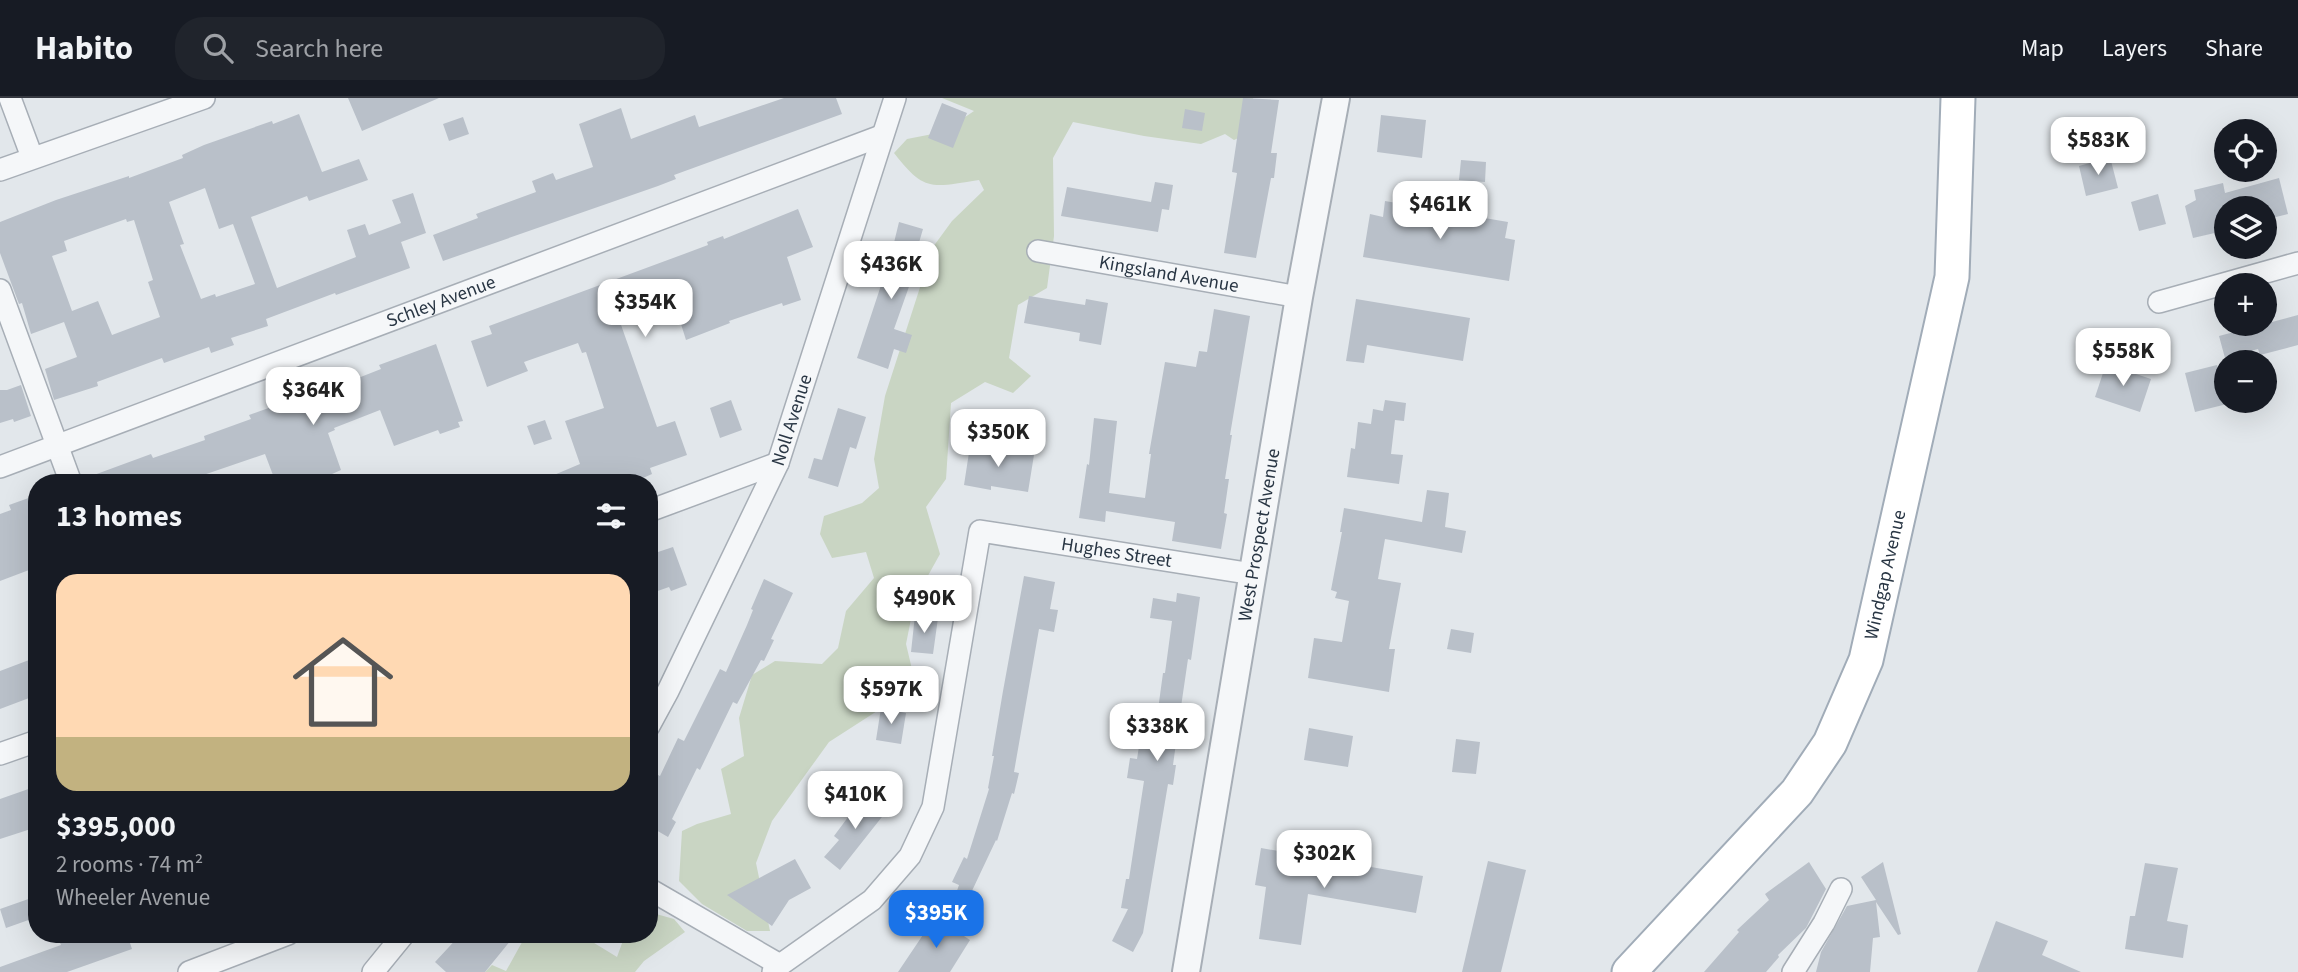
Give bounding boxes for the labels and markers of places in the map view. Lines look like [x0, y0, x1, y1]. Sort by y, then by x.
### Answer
pin: $583K [2049, 118, 2147, 177]
pin: $461K [1391, 181, 1489, 241]
pin: $436K [842, 242, 940, 301]
pin: $354K [596, 280, 694, 339]
pin: $558K [2074, 328, 2172, 388]
pin: $364K [264, 368, 362, 427]
pin: $350K [949, 410, 1047, 469]
pin: $490K [875, 575, 973, 635]
pin: $597K [842, 666, 940, 726]
pin: $338K [1108, 704, 1206, 763]
pin: $410K [806, 772, 904, 831]
pin: $302K [1275, 830, 1373, 890]
pin: $395K [887, 890, 985, 950]

